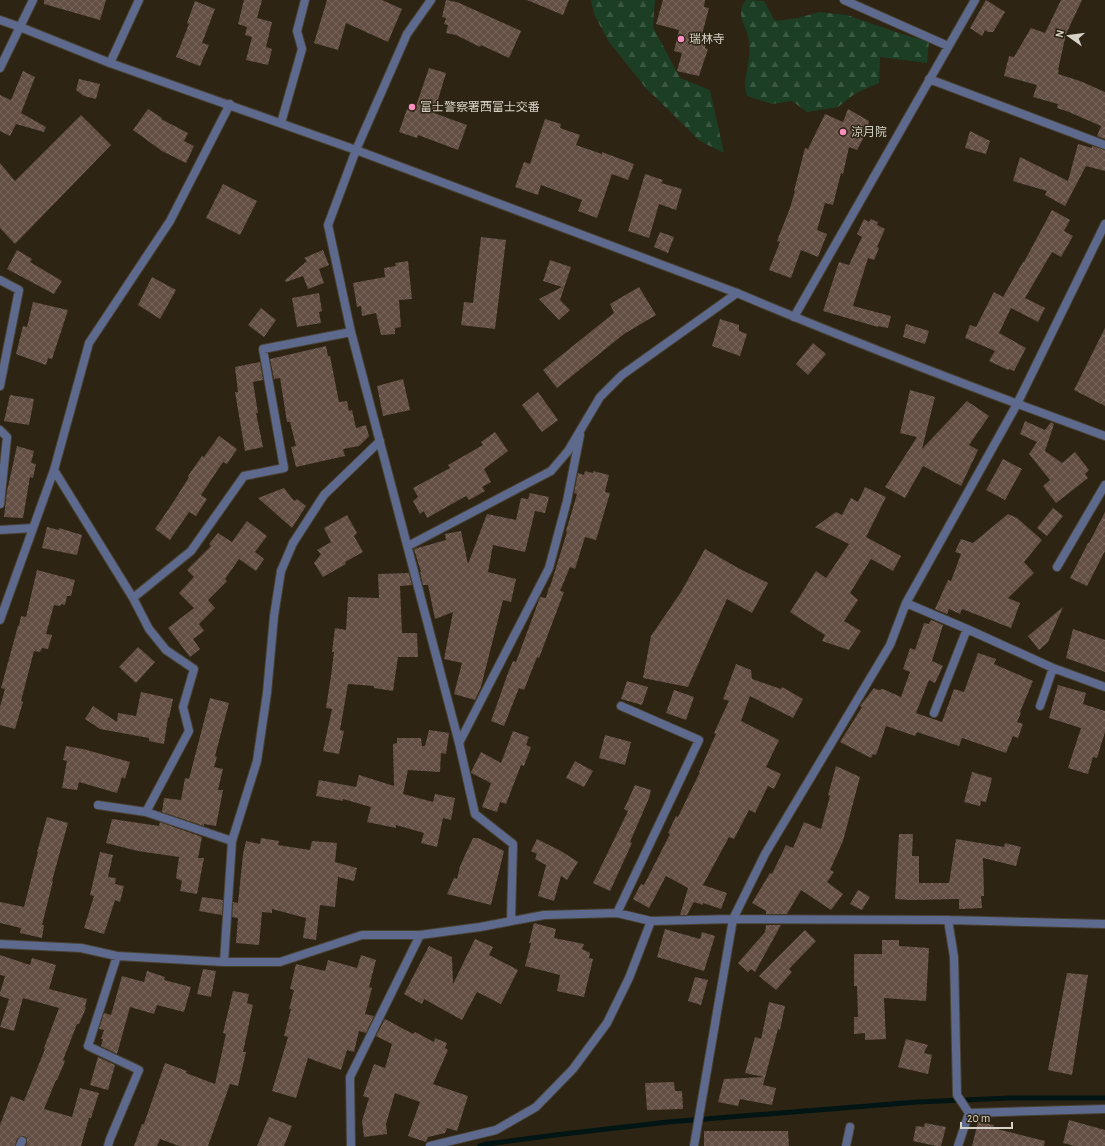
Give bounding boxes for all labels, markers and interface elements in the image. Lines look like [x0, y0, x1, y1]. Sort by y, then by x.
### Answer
north arrow [1049, 16, 1089, 56]
text: N [1054, 29, 1066, 39]
place label: 瑞林寺 [689, 33, 725, 45]
marker: 瑞林寺 [676, 34, 686, 44]
place label: 富士警察署西富士交番 [420, 100, 540, 113]
marker: 富士警察署西富士交番 [407, 102, 417, 112]
place label: 涼月院 [851, 125, 887, 138]
marker: 涼月院 [838, 127, 848, 137]
scale bar [961, 1104, 1012, 1130]
text: 20 m [967, 1112, 990, 1124]

